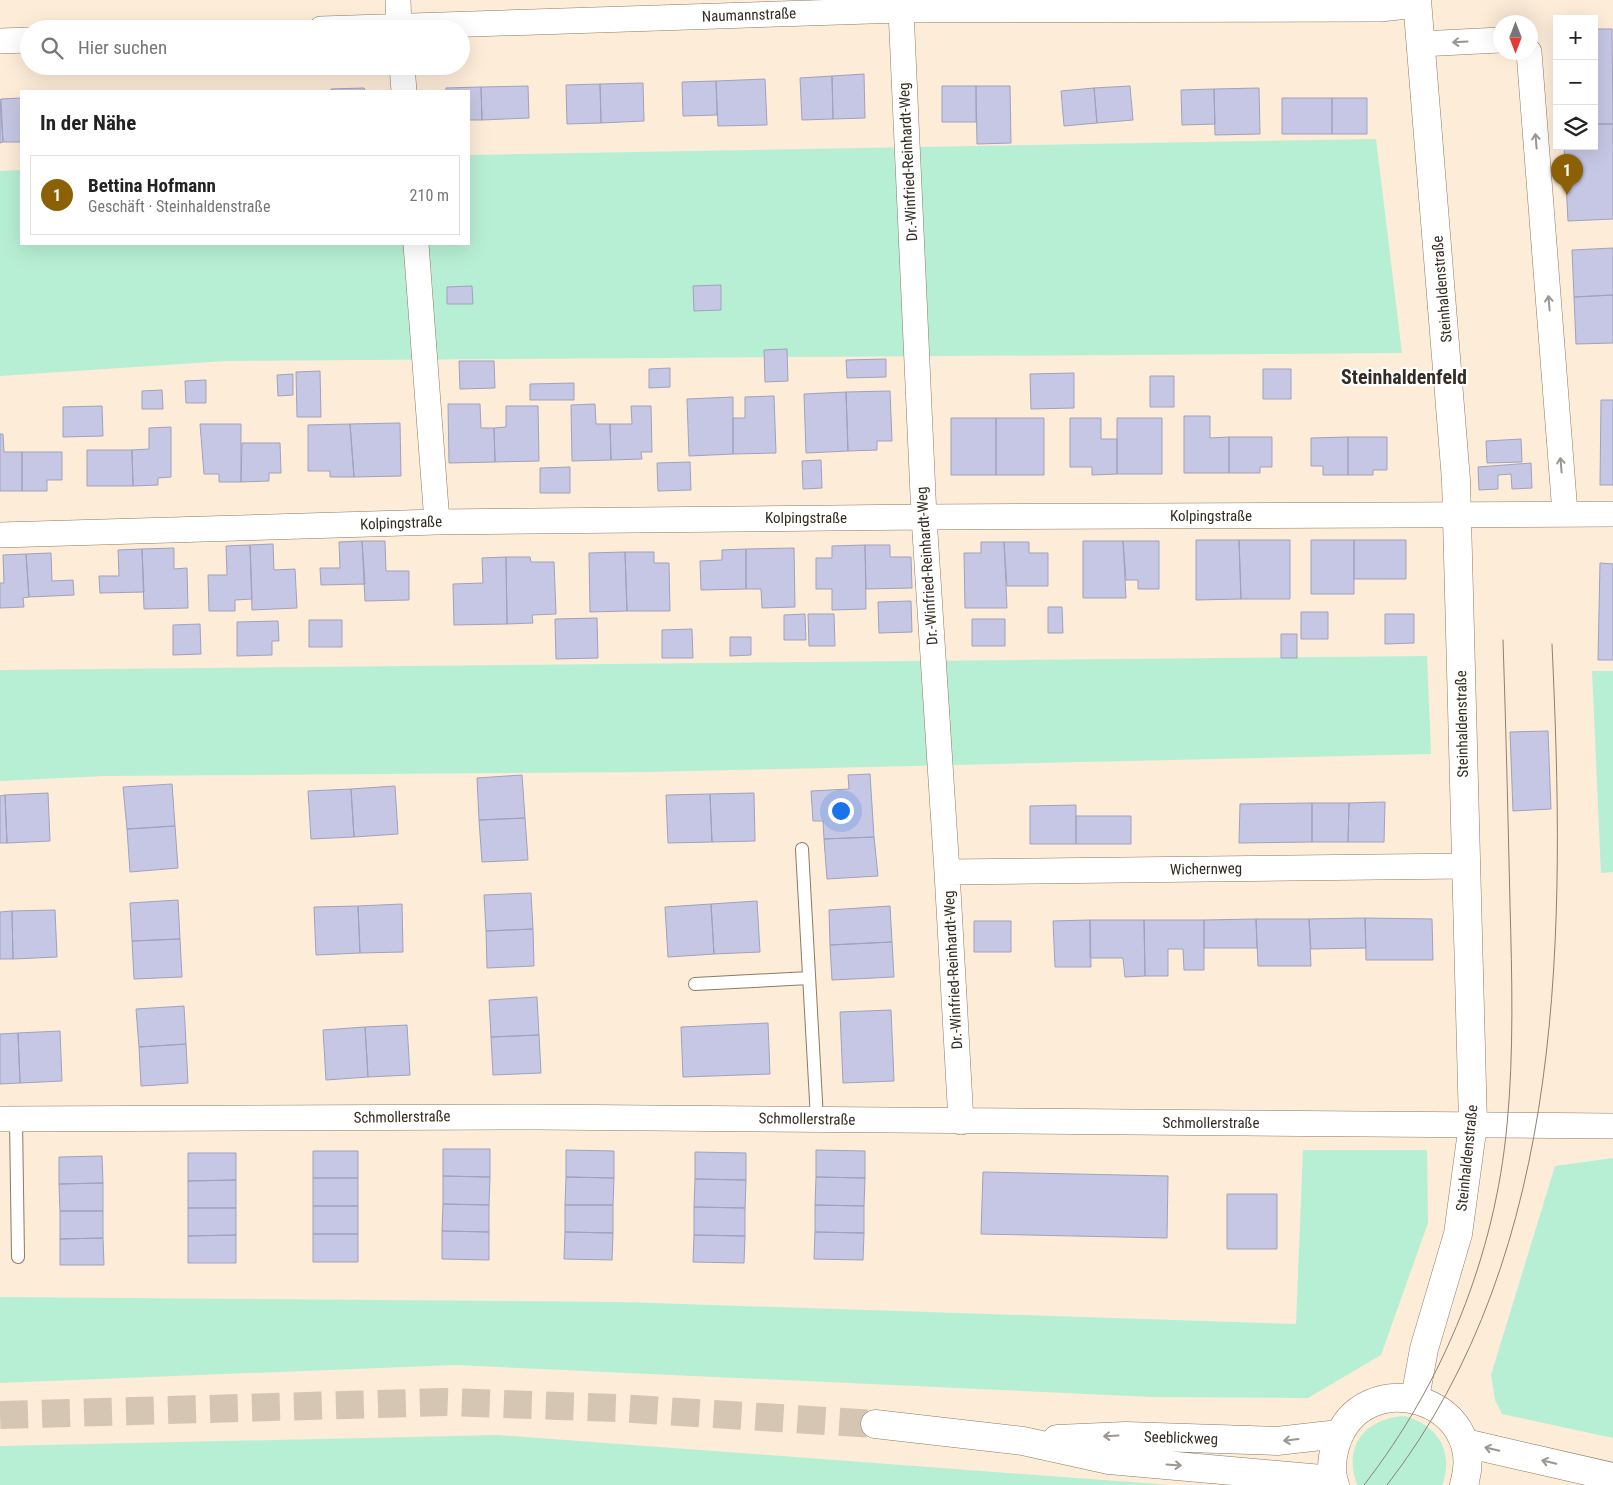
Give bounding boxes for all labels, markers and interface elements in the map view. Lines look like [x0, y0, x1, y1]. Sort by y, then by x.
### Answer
street label: Naumannstraße [702, 4, 796, 26]
north arrow [1493, 15, 1538, 60]
map controls [1553, 15, 1598, 150]
button: + [1553, 15, 1598, 60]
search box [20, 20, 470, 75]
icon: search [38, 34, 66, 62]
text: Hier suchen [78, 36, 167, 59]
one-way arrow [1453, 38, 1469, 47]
button: − [1553, 60, 1598, 105]
street label: Dr.-Winfried-Reinhardt-Weg [895, 82, 921, 242]
button: layers [1553, 105, 1598, 150]
text: In der Nähe [40, 111, 136, 135]
one-way arrow [1531, 133, 1541, 149]
pin: 1 [1551, 154, 1583, 195]
text: Bettina Hofmann [88, 174, 216, 197]
text: 1 [53, 186, 61, 205]
text: 210 m [410, 186, 449, 205]
text: Geschäft · Steinhaldenstraße [88, 197, 270, 216]
street label: Steinhaldenstraße [1428, 235, 1456, 343]
one-way arrow [1544, 295, 1553, 311]
district label: Steinhaldenfeld [1341, 365, 1467, 389]
one-way arrow [1557, 457, 1566, 473]
street label: Dr.-Winfried-Reinhardt-Weg [912, 486, 942, 646]
street label: Kolpingstraße [1170, 507, 1252, 525]
street label: Kolpingstraße [765, 509, 847, 527]
street label: Kolpingstraße [360, 513, 442, 533]
street label: Steinhaldenstraße [1452, 670, 1472, 778]
your location [828, 798, 854, 824]
street label: Wichernweg [1170, 859, 1242, 879]
street label: Dr.-Winfried-Reinhardt-Weg [940, 890, 966, 1050]
street label: Steinhaldenstraße [1452, 1104, 1482, 1212]
street label: Schmollerstraße [353, 1107, 451, 1127]
street label: Schmollerstraße [758, 1109, 856, 1129]
street label: Schmollerstraße [1163, 1114, 1259, 1132]
street label: Seeblickweg [1144, 1428, 1218, 1448]
one-way arrow [1103, 1432, 1119, 1441]
one-way arrow [1283, 1435, 1299, 1445]
one-way arrow [1484, 1444, 1500, 1453]
one-way arrow [1541, 1457, 1557, 1467]
one-way arrow [1166, 1461, 1182, 1470]

